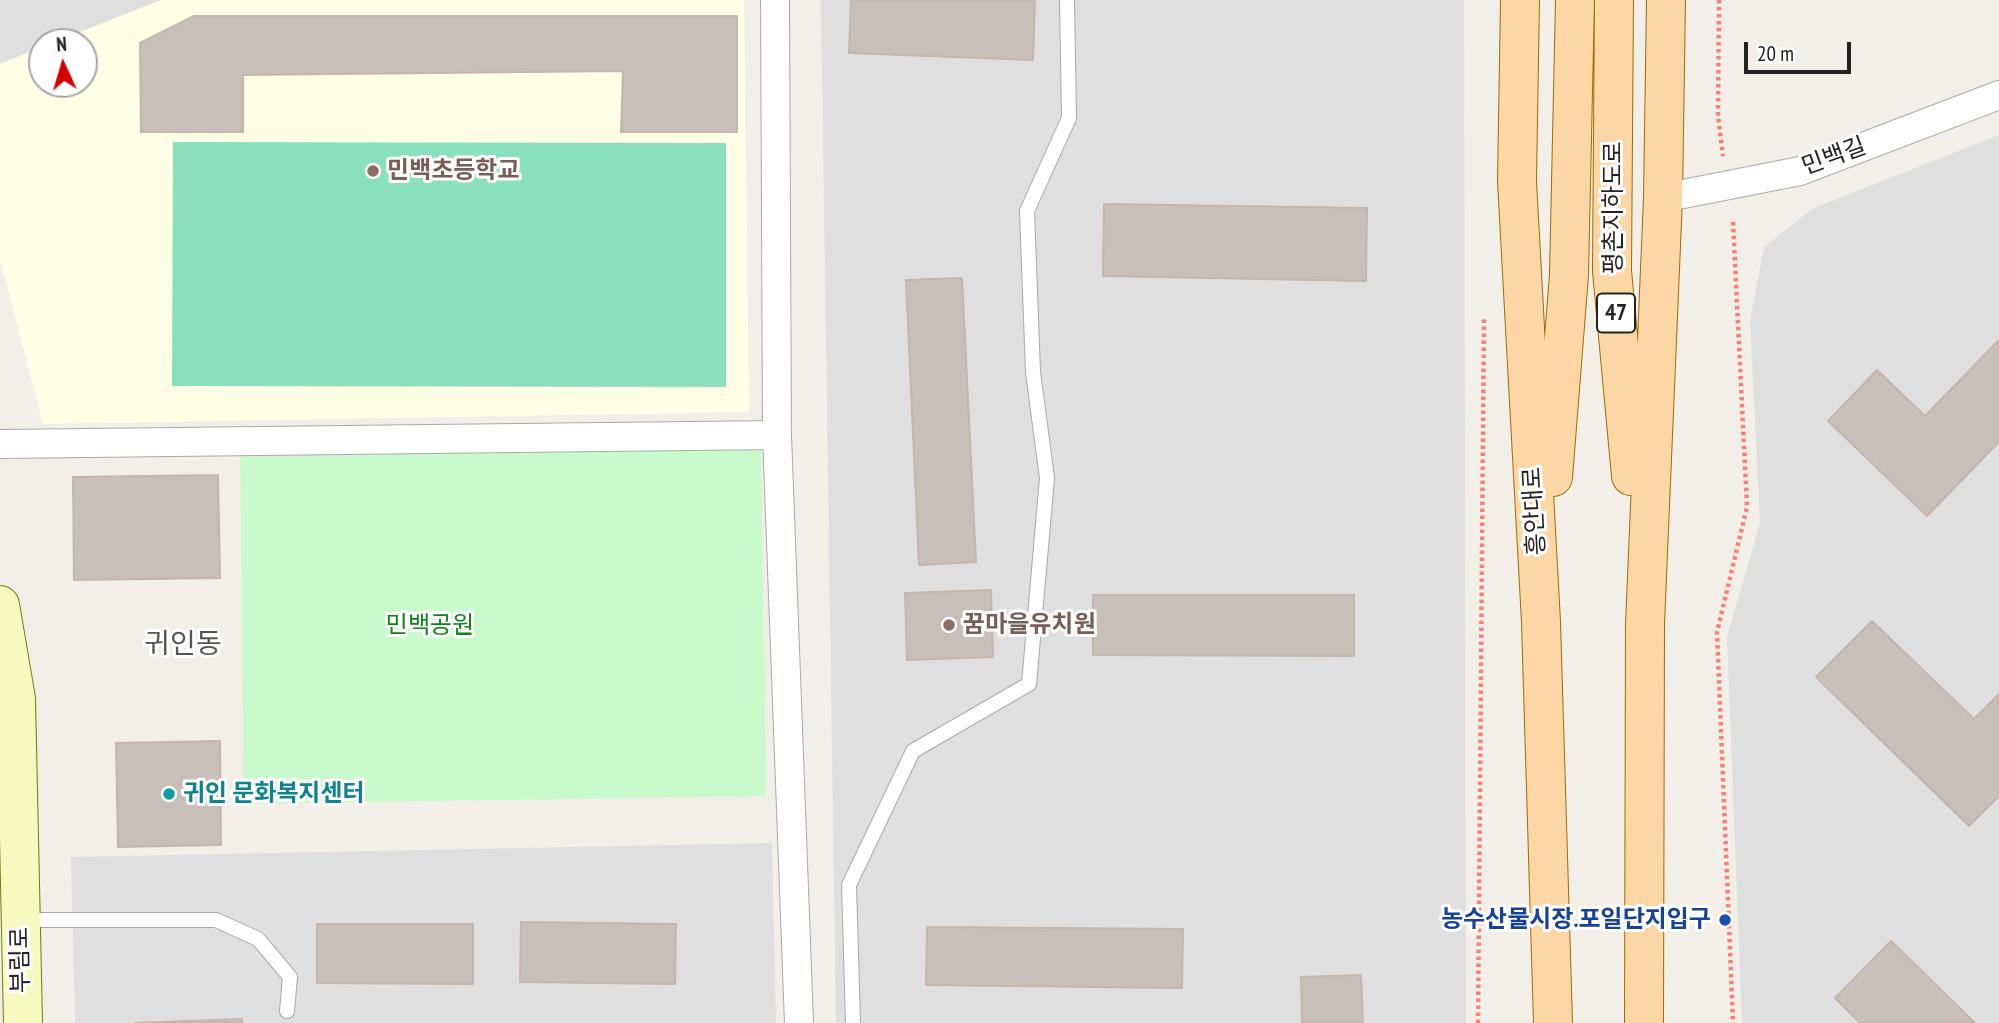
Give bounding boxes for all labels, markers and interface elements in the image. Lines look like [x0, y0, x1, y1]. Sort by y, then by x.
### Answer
north arrow [28, 28, 98, 98]
scale bar [1747, 28, 1854, 72]
text: N [56, 32, 68, 56]
text: 20 m [1757, 40, 1794, 67]
street label: 민백길 [1798, 132, 1870, 182]
street label: 평촌지하도로 [1600, 142, 1628, 274]
place label: 민백초등학교 [387, 157, 519, 185]
marker: 민백초등학교 [365, 163, 381, 179]
road number: 47 [1597, 294, 1635, 332]
street label: 흥안대로 [1518, 466, 1552, 556]
place label: 꿈마을유치원 [963, 611, 1095, 639]
park label: 민백공원 [386, 612, 474, 640]
marker: 꿈마을유치원 [941, 617, 957, 633]
district label: 귀인동 [144, 628, 222, 662]
place label: 귀인 문화복지센터 [183, 780, 365, 808]
marker: 귀인 문화복지센터 [161, 786, 177, 802]
place label: 농수산물시장.포일단지입구 [1441, 906, 1711, 934]
marker: 농수산물시장.포일단지입구 [1717, 912, 1733, 928]
street label: 부림로 [6, 927, 36, 993]

